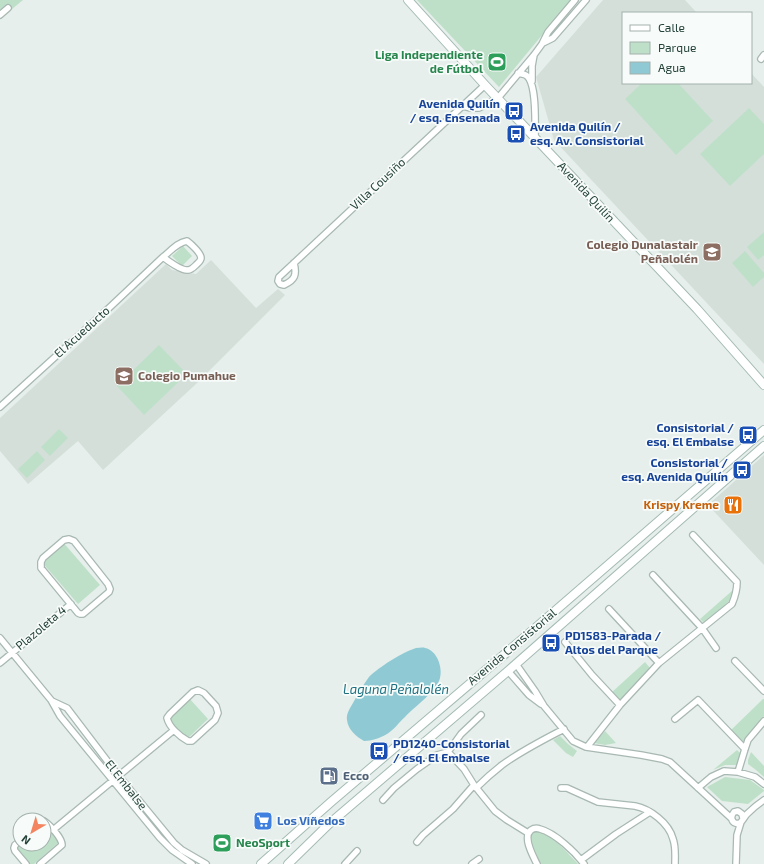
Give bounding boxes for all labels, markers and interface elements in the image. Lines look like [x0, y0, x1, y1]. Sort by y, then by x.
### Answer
legend [622, 12, 752, 84]
text: Calle [658, 20, 685, 34]
text: Parque [658, 40, 696, 54]
place label: Liga Independiente de Fútbol [375, 47, 483, 75]
sports icon: Liga Independiente de Fútbol [486, 51, 508, 73]
text: Agua [658, 60, 686, 74]
place label: Avenida Quilín / esq. Ensenada [410, 96, 500, 124]
bus stop icon: Avenida Quilín / esq. Ensenada [503, 100, 525, 122]
place label: Avenida Quilín / esq. Av. Consistorial [530, 119, 644, 147]
bus stop icon: Avenida Quilín / esq. Av. Consistorial [505, 123, 527, 145]
street label: Villa Cousiño [347, 154, 408, 212]
street label: Avenida Quilín [554, 158, 618, 225]
place label: Colegio Dunalastair Peñalolén [586, 237, 698, 265]
school or university icon: Colegio Dunalastair Peñalolén [701, 241, 723, 263]
street label: El Acueducto [51, 303, 112, 360]
school or university icon: Colegio Pumahue [113, 365, 135, 387]
place label: Colegio Pumahue [138, 368, 236, 382]
place label: Consistorial / esq. El Embalse [646, 420, 734, 448]
bus stop icon: Consistorial / esq. El Embalse [737, 424, 759, 446]
place label: Consistorial / esq. Avenida Quilín [621, 455, 728, 484]
bus stop icon: Consistorial / esq. Avenida Quilín [731, 459, 753, 481]
restaurant icon: Krispy Kreme [722, 494, 744, 516]
place label: Krispy Kreme [644, 497, 719, 512]
street label: Plazoleta 4 [12, 602, 68, 652]
street label: Avenida Consistorial [464, 605, 559, 687]
place label: PD1583-Parada / Altos del Parque [565, 628, 661, 656]
bus stop icon: PD1583-Parada / Altos del Parque [540, 632, 562, 654]
water label: Laguna Peñalolén [343, 681, 449, 697]
place label: PD1240-Consistorial / esq. El Embalse [393, 736, 510, 764]
bus stop icon: PD1240-Consistorial / esq. El Embalse [368, 740, 390, 762]
street label: El Embalse [103, 757, 151, 812]
fuel station icon: Ecco [318, 765, 340, 787]
place label: Ecco [343, 768, 369, 782]
supermarket icon: Los Viñedos [252, 810, 274, 832]
north arrow [12, 812, 52, 852]
place label: Los Viñedos [277, 813, 345, 827]
sports icon: NeoSport [211, 832, 233, 854]
text: N [18, 833, 33, 848]
place label: NeoSport [236, 835, 290, 849]

